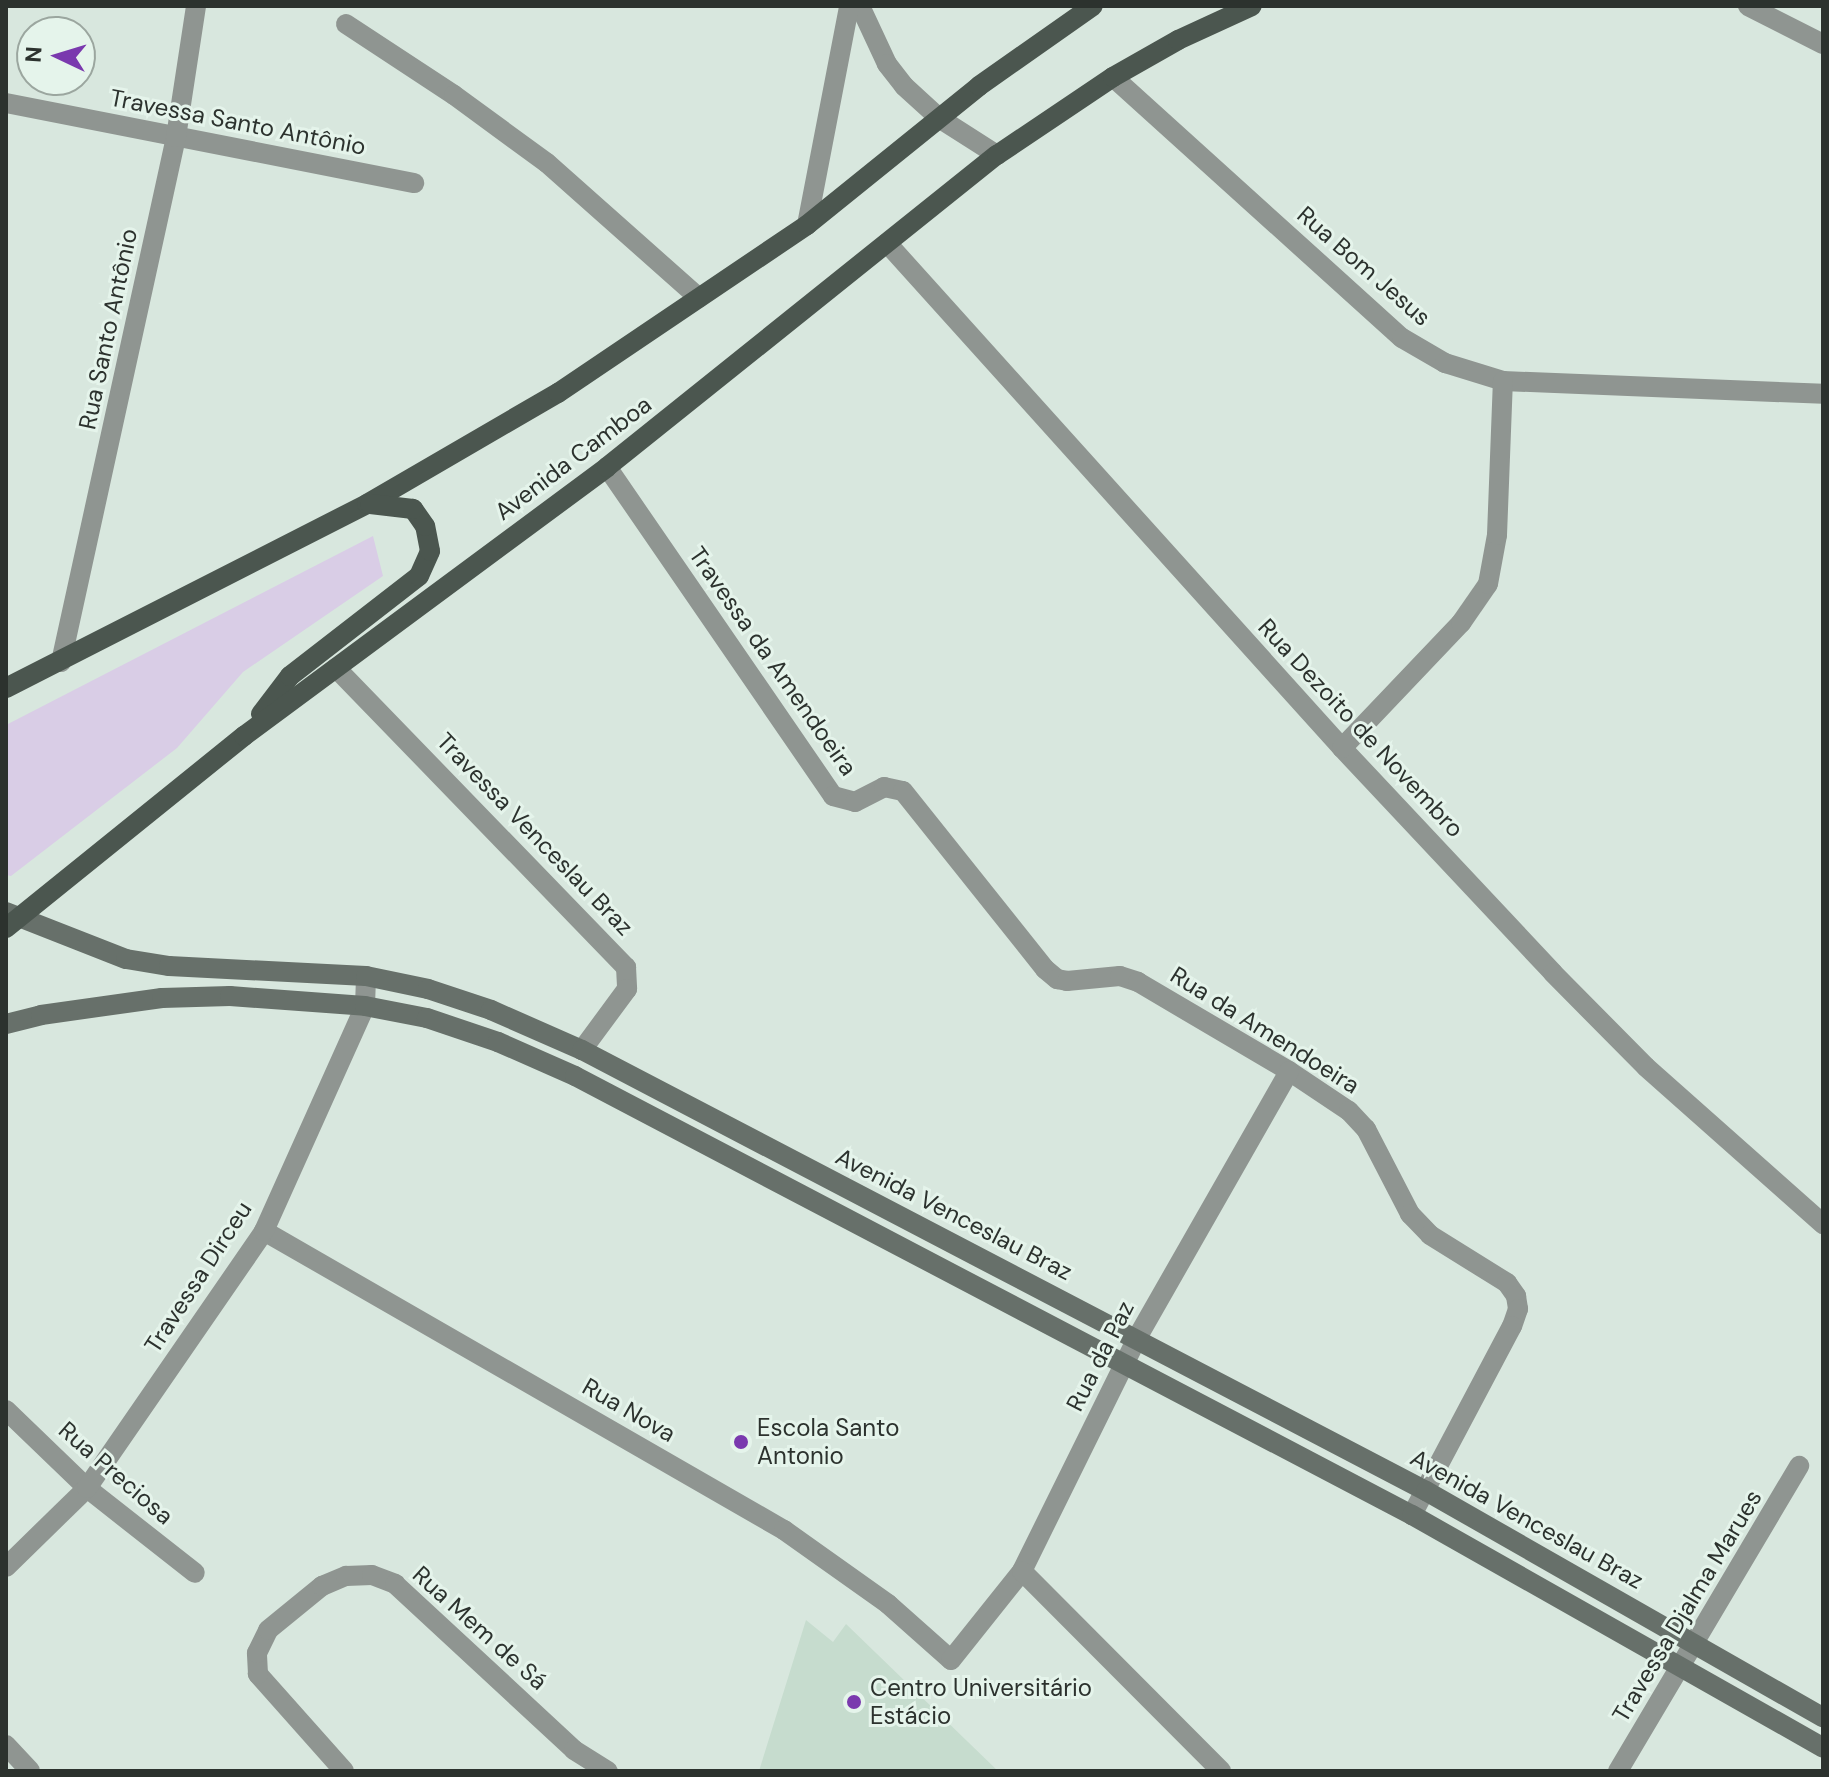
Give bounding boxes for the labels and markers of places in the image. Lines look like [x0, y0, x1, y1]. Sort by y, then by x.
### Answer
place label: Escola Santo Antonio [757, 1414, 899, 1470]
marker: Escola Santo Antonio [732, 1433, 750, 1451]
place label: Centro Universitário Estácio [870, 1674, 1092, 1730]
marker: Centro Universitário Estácio [845, 1693, 863, 1711]

